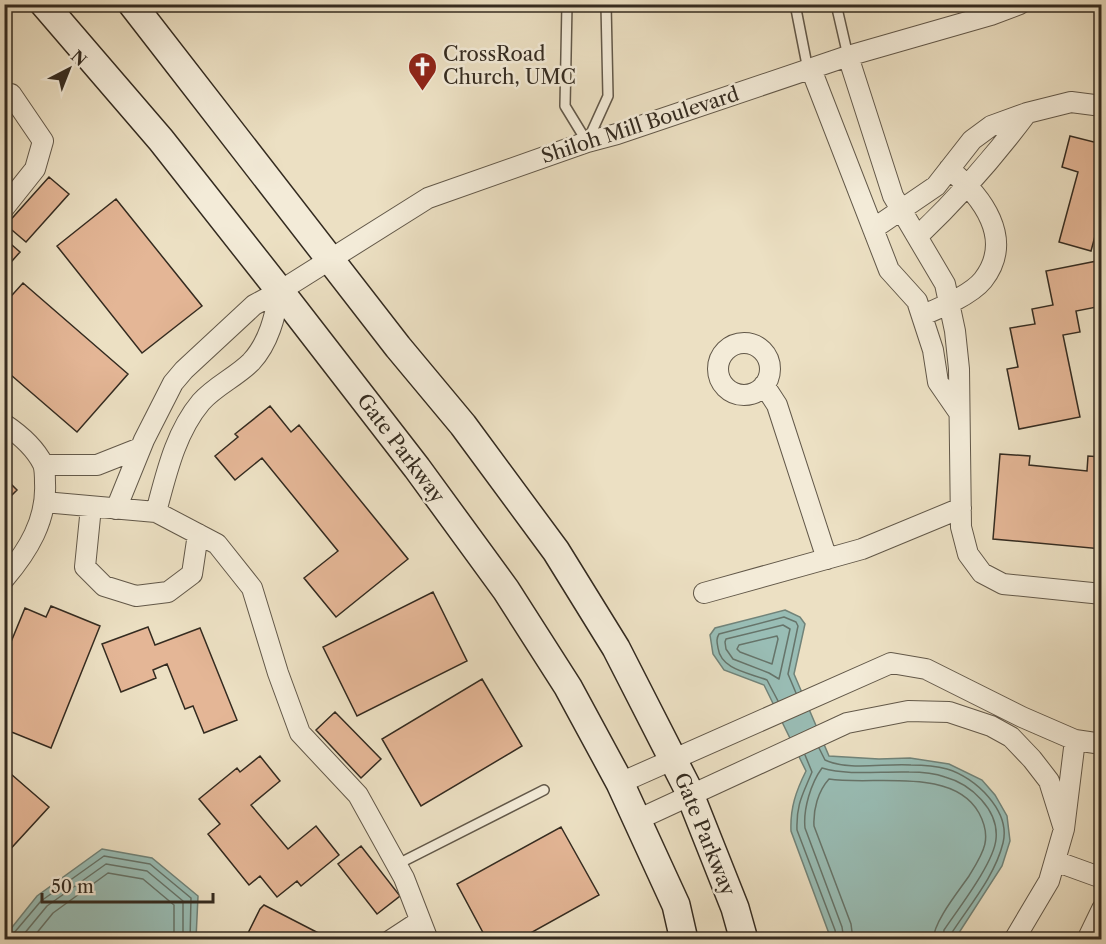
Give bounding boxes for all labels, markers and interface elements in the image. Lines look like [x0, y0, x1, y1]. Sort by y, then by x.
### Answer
north arrow [39, 39, 99, 99]
place label: CrossRoad Church, UMC [443, 42, 576, 89]
text: N [67, 46, 91, 70]
church icon: CrossRoad Church, UMC [406, 50, 438, 92]
street label: Shiloh Mill Boulevard [538, 82, 742, 168]
street label: Gate Parkway [352, 389, 450, 508]
street label: Gate Parkway [669, 769, 741, 900]
scale bar [42, 866, 213, 904]
text: 50 m [51, 876, 94, 898]

